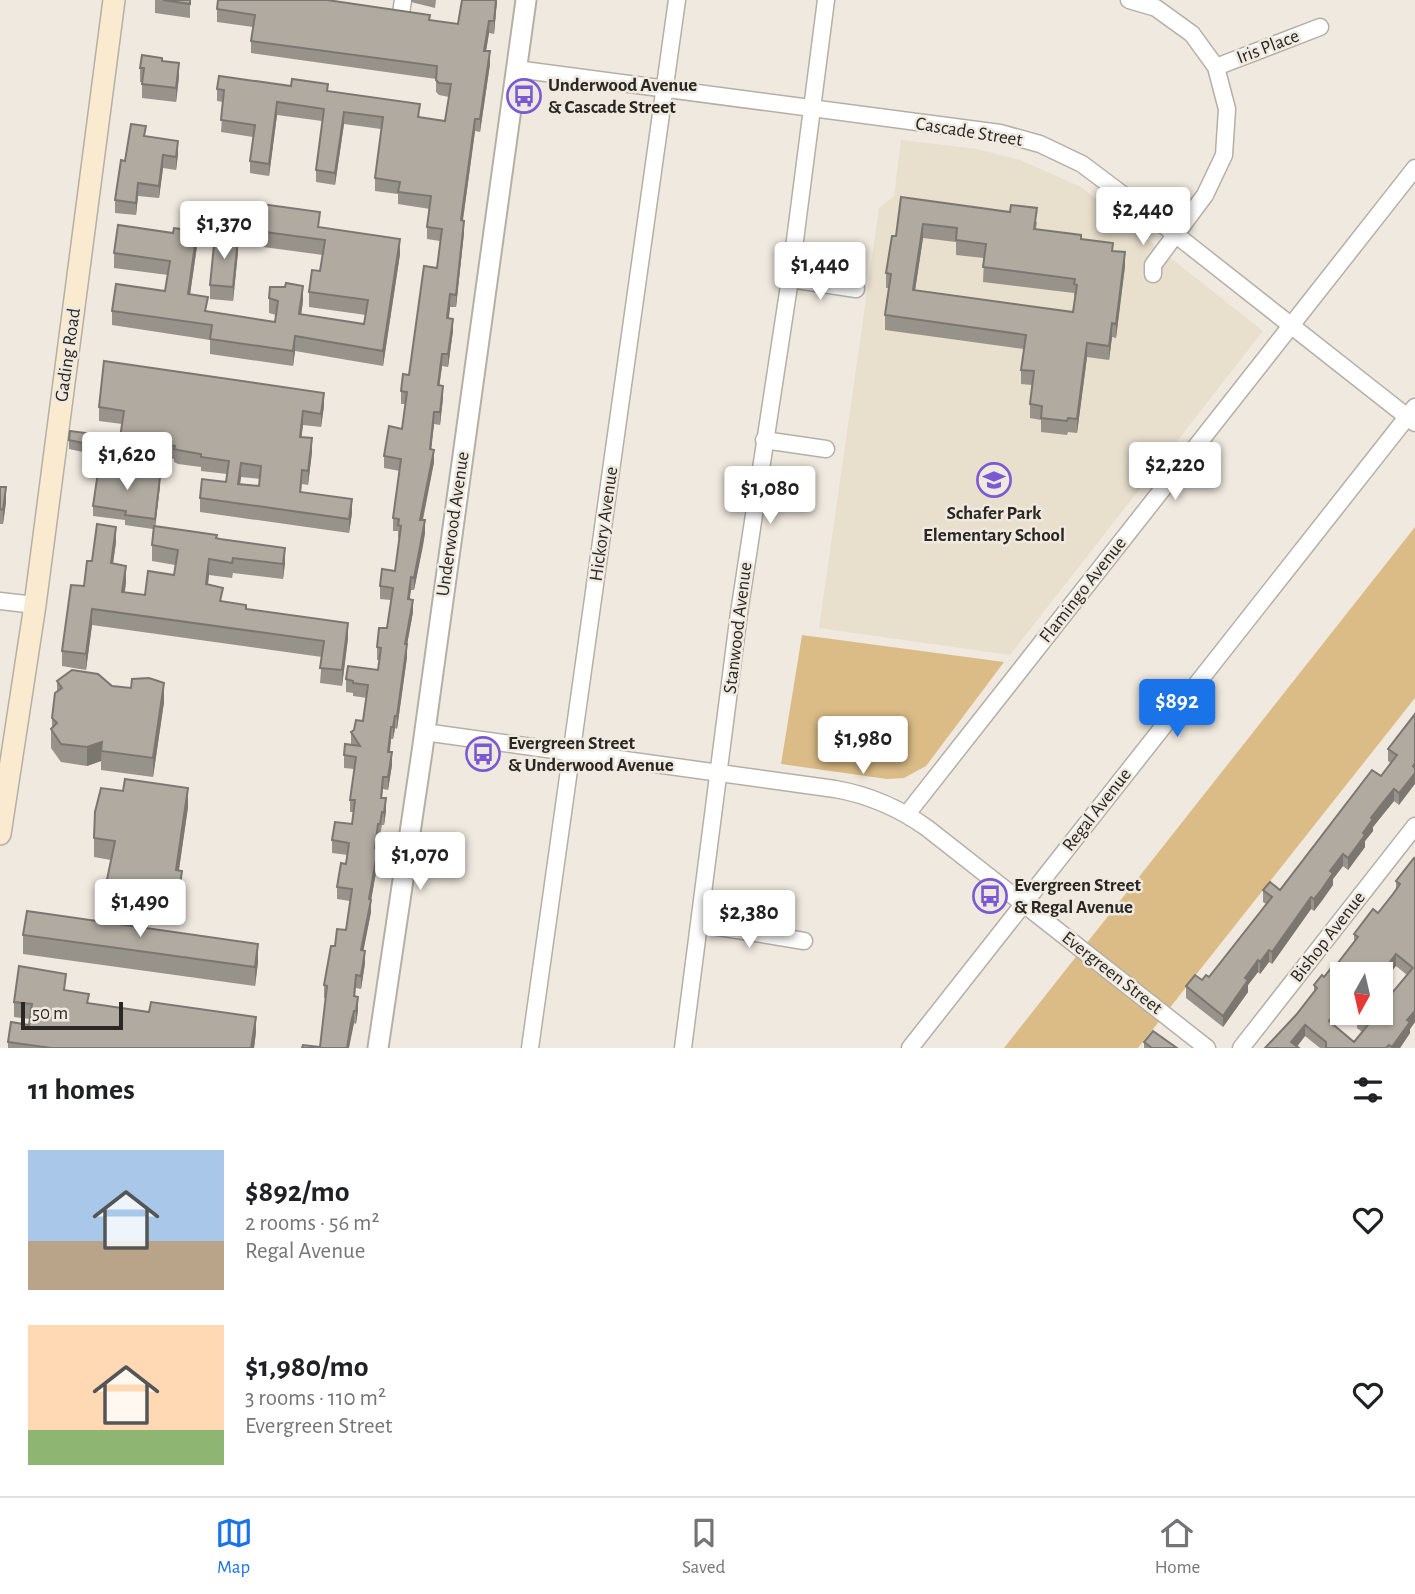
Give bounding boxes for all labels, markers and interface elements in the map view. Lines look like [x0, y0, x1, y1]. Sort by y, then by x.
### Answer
street label: Iris Place [1234, 26, 1302, 68]
place label: Underwood Avenue & Cascade Street [548, 76, 697, 117]
bus stop icon: Underwood Avenue & Cascade Street [505, 77, 543, 115]
street label: Cascade Street [914, 114, 1024, 150]
pin: $2,440 [1086, 188, 1200, 247]
text: $2,440 [1112, 198, 1174, 221]
pin: $1,370 [167, 202, 281, 261]
text: $1,370 [196, 212, 252, 235]
pin: $1,440 [763, 243, 877, 302]
text: $1,440 [790, 253, 850, 276]
street label: Gading Road [52, 307, 84, 403]
pin: $1,620 [70, 433, 184, 492]
pin: $2,220 [1118, 442, 1232, 502]
text: $1,620 [98, 443, 156, 466]
street label: Underwood Avenue [433, 450, 473, 598]
text: $2,220 [1145, 453, 1205, 476]
school or university icon: Schafer Park Elementary School [975, 461, 1013, 499]
street label: Hickory Avenue [587, 466, 621, 582]
pin: $1,080 [713, 466, 827, 526]
text: $1,080 [740, 477, 800, 500]
place label: Schafer Park Elementary School [923, 504, 1065, 545]
street label: Flamingo Avenue [1036, 534, 1130, 646]
street label: Stanwood Avenue [720, 561, 756, 695]
pin: $892 [1136, 680, 1218, 739]
text: $892 [1155, 690, 1199, 713]
pin: $1,980 [806, 716, 920, 776]
text: $1,980 [834, 727, 892, 750]
place label: Evergreen Street & Underwood Avenue [508, 734, 674, 775]
bus stop icon: Evergreen Street & Underwood Avenue [464, 735, 502, 773]
street label: Regal Avenue [1059, 765, 1135, 855]
pin: $1,070 [363, 832, 477, 892]
text: $1,070 [391, 843, 449, 866]
place label: Evergreen Street & Regal Avenue [1014, 876, 1141, 917]
bus stop icon: Evergreen Street & Regal Avenue [971, 877, 1009, 915]
pin: $1,490 [83, 880, 197, 939]
street label: Bishop Avenue [1287, 888, 1369, 986]
text: $1,490 [111, 890, 169, 913]
pin: $2,380 [692, 890, 806, 950]
text: $2,380 [719, 901, 779, 924]
street label: Evergreen Street [1058, 928, 1166, 1018]
north arrow [1330, 962, 1393, 1026]
map controls [1330, 962, 1393, 1025]
scale bar [21, 999, 122, 1031]
text: 50 m [32, 1004, 68, 1023]
icon: filters [1349, 1071, 1387, 1109]
text: 11 homes [28, 1075, 135, 1105]
text: $892/mo [245, 1177, 349, 1207]
icon: home [84, 1178, 168, 1262]
icon: heart [1349, 1201, 1387, 1239]
text: 2 rooms · 56 m² [245, 1212, 379, 1235]
text: Regal Avenue [245, 1240, 365, 1263]
text: $1,980/mo [245, 1352, 369, 1382]
icon: home [84, 1353, 168, 1437]
icon: heart [1349, 1376, 1387, 1414]
text: 3 rooms · 110 m² [245, 1387, 386, 1410]
text: Evergreen Street [245, 1415, 392, 1438]
tab: Map [215, 1514, 253, 1579]
tab: Saved [682, 1514, 725, 1579]
tab: Home [1155, 1514, 1200, 1579]

